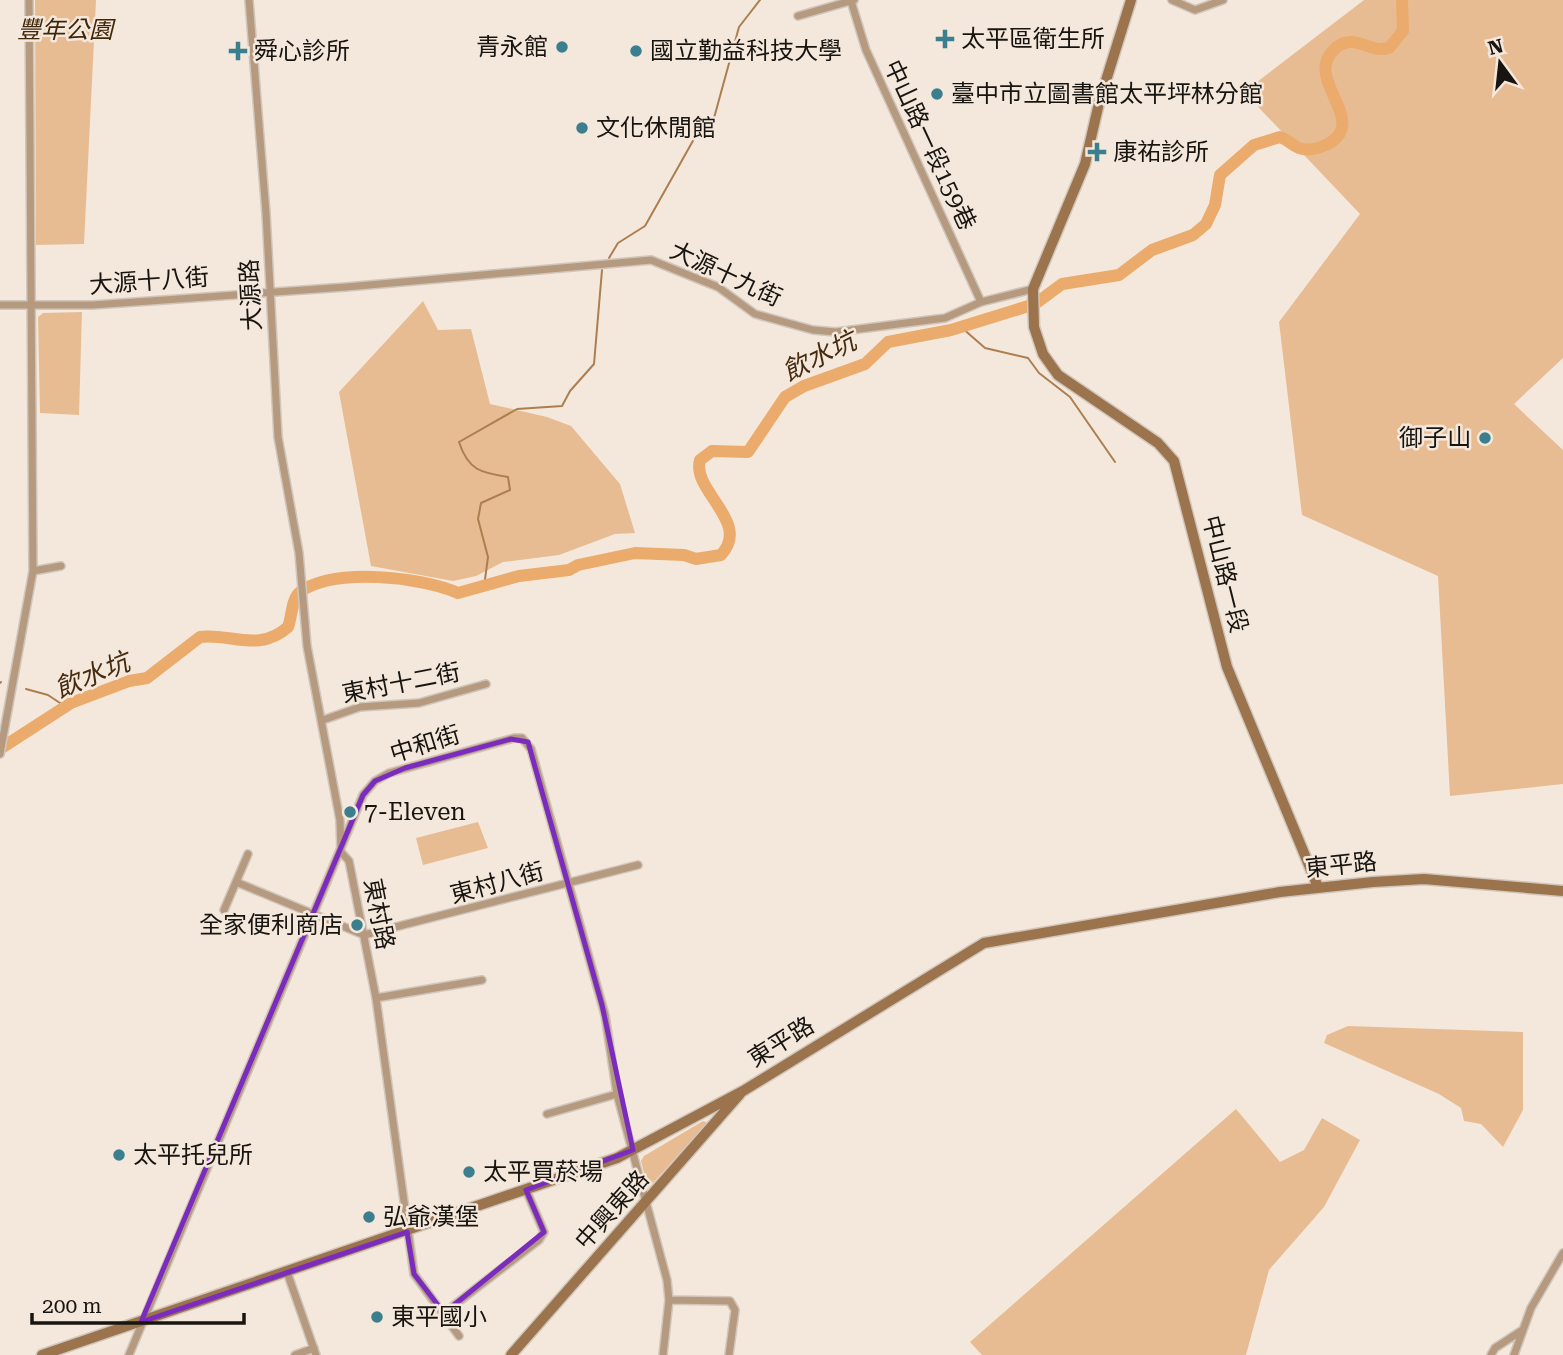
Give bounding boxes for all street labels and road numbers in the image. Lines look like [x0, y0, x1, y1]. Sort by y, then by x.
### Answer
street label: 中山路一段159巷 [878, 56, 982, 234]
street label: 大源十九街 [666, 236, 786, 312]
street label: 大源路 [235, 258, 267, 332]
street label: 大源十八街 [88, 263, 210, 299]
street label: 中山路一段 [1197, 512, 1253, 636]
street label: 東村十二街 [339, 658, 463, 708]
street label: 中和街 [386, 720, 464, 768]
street label: 東平路 [1304, 847, 1378, 883]
street label: 東村八街 [447, 857, 547, 909]
street label: 東村路 [358, 876, 400, 952]
street label: 東平路 [743, 1011, 819, 1073]
street label: 中興東路 [569, 1165, 655, 1255]

